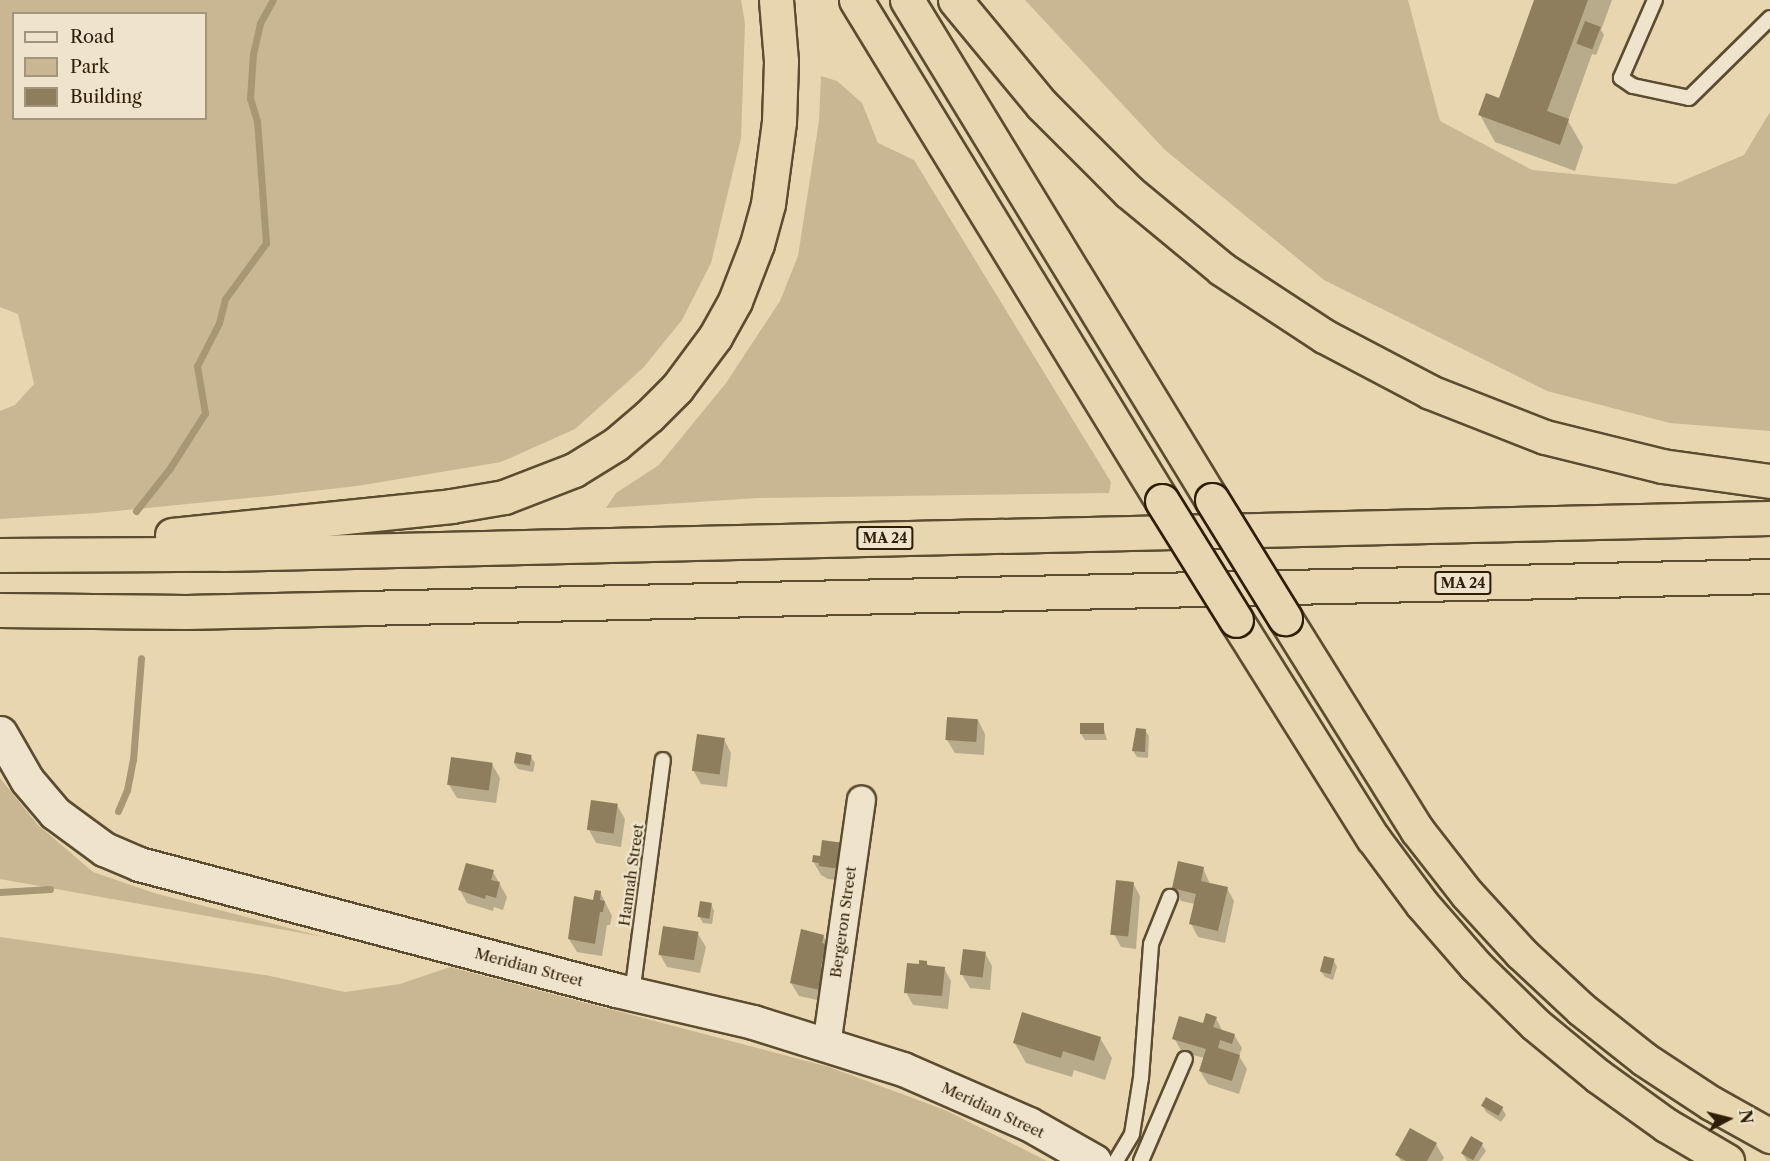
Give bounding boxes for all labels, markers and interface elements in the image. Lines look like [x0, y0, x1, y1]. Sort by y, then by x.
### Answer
legend [12, 12, 207, 120]
text: Road [70, 26, 115, 48]
text: Park [70, 56, 109, 78]
text: Building [70, 86, 142, 108]
road number: MA 24 [855, 527, 915, 549]
road number: MA 24 [1433, 572, 1493, 594]
street label: Hannah Street [615, 823, 647, 927]
street label: Bergeron Street [826, 865, 860, 979]
street label: Meridian Street [473, 944, 585, 990]
street label: Meridian Street [939, 1078, 1047, 1142]
north arrow [1698, 1089, 1758, 1149]
text: N [1735, 1109, 1757, 1125]

